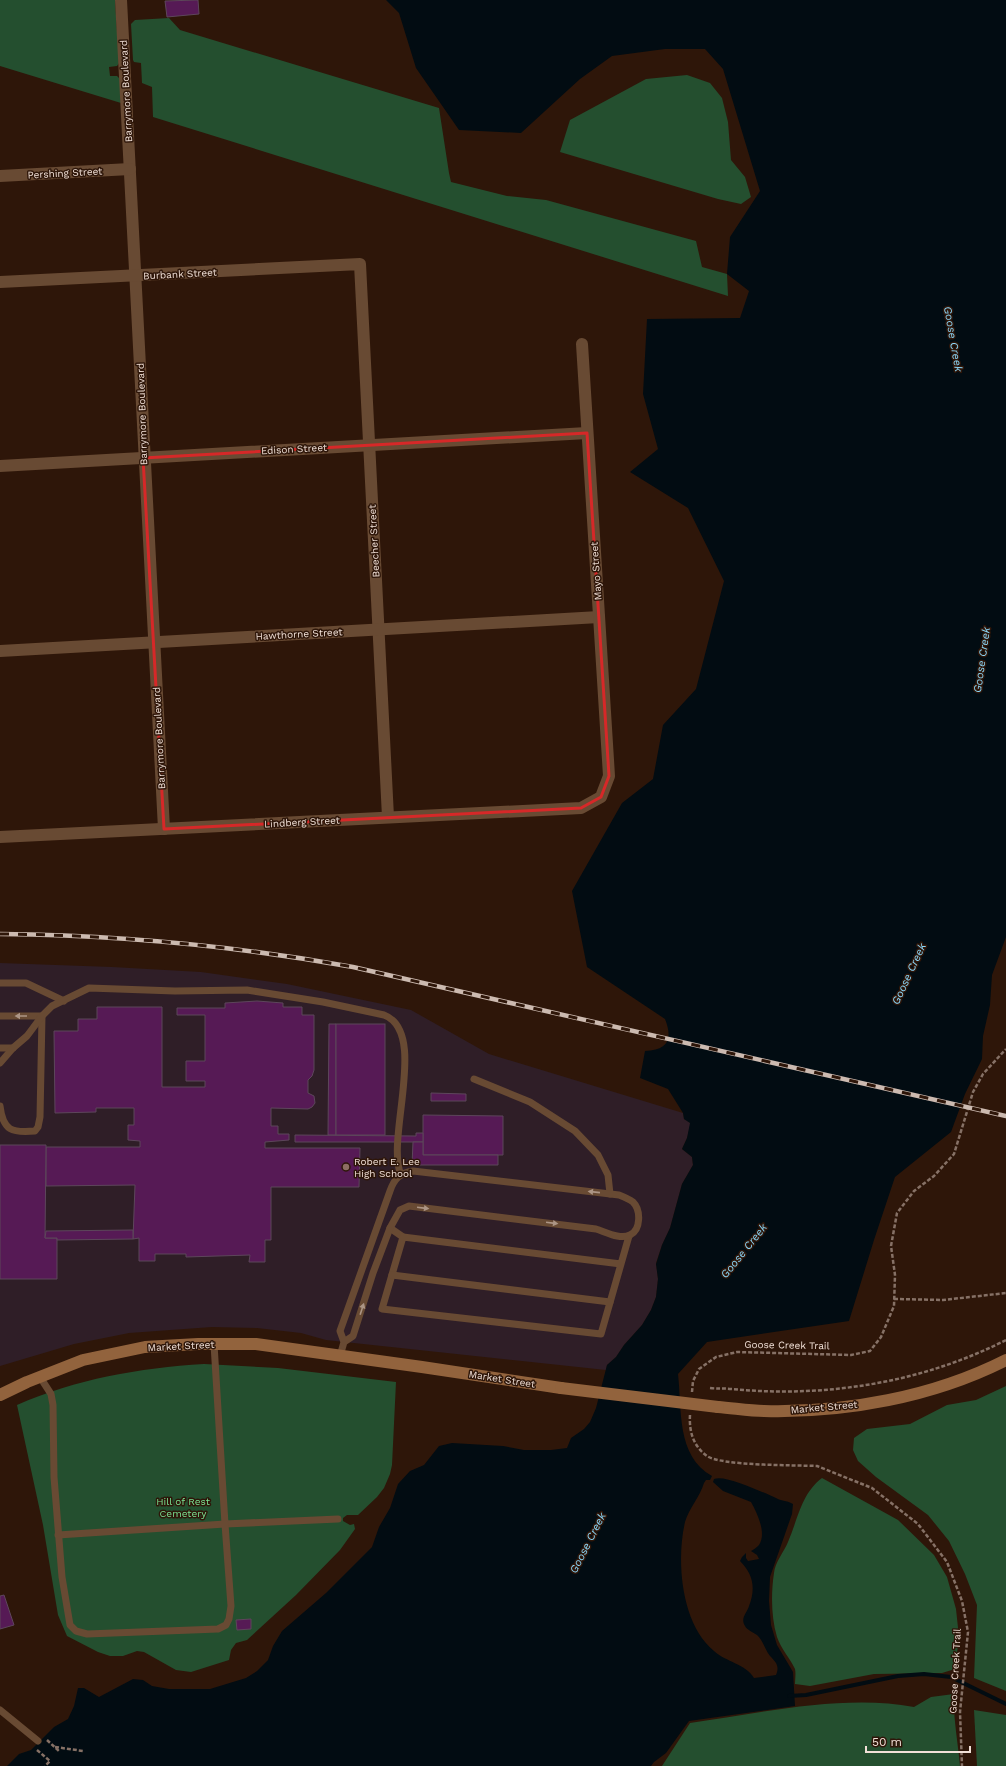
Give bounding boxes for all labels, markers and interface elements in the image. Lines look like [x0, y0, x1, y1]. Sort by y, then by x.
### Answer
street label: Barrymore Boulevard [118, 40, 134, 142]
street label: Pershing Street [27, 166, 103, 180]
street label: Burbank Street [143, 267, 218, 281]
water label: Goose Creek [941, 305, 965, 374]
street label: Barrymore Boulevard [135, 363, 149, 465]
street label: Edison Street [261, 442, 328, 456]
street label: Beecher Street [367, 503, 381, 578]
street label: Mayo Street [588, 541, 604, 601]
water label: Goose Creek [971, 625, 993, 694]
street label: Hawthorne Street [255, 626, 344, 642]
street label: Barrymore Boulevard [151, 687, 167, 789]
street label: Lindberg Street [264, 814, 341, 829]
water label: Goose Creek [889, 940, 929, 1007]
one-way arrow [14, 1013, 27, 1019]
place label: Robert E. Lee High School [354, 1156, 420, 1179]
marker: Robert E. Lee High School [341, 1162, 351, 1172]
one-way arrow [588, 1189, 600, 1196]
one-way arrow [417, 1205, 429, 1211]
one-way arrow [546, 1220, 558, 1227]
water label: Goose Creek [718, 1220, 771, 1281]
one-way arrow [359, 1303, 365, 1315]
street label: Market Street [147, 1339, 216, 1353]
street label: Goose Creek Trail [744, 1339, 830, 1351]
street label: Market Street [468, 1368, 537, 1390]
street label: Market Street [790, 1399, 859, 1415]
park label: Hill of Rest Cemetery [156, 1496, 211, 1519]
water label: Goose Creek [567, 1510, 609, 1576]
street label: Goose Creek Trail [947, 1628, 963, 1714]
scale bar [866, 1728, 970, 1754]
text: 50 m [872, 1735, 902, 1749]

